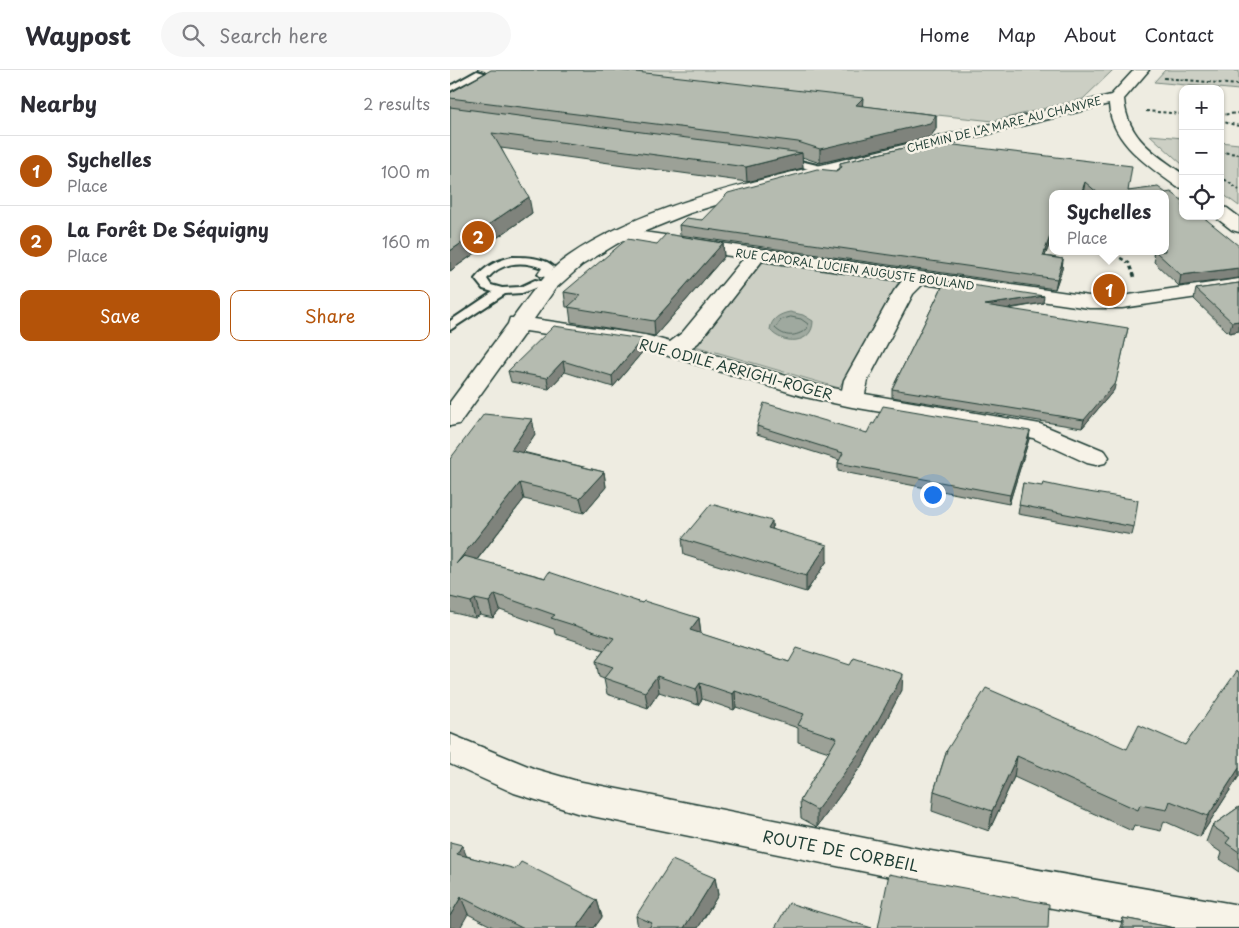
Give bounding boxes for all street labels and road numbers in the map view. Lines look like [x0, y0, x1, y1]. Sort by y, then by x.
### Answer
street label: CHEMIN DE LA MARE AU CHANVRE [905, 92, 1103, 156]
street label: RUE CAPORAL LUCIEN AUGUSTE BOULAND [734, 244, 976, 294]
street label: RUE ODILE ARRIGHI-ROGER [637, 333, 835, 405]
street label: ROUTE DE CORBEIL [761, 823, 921, 877]

